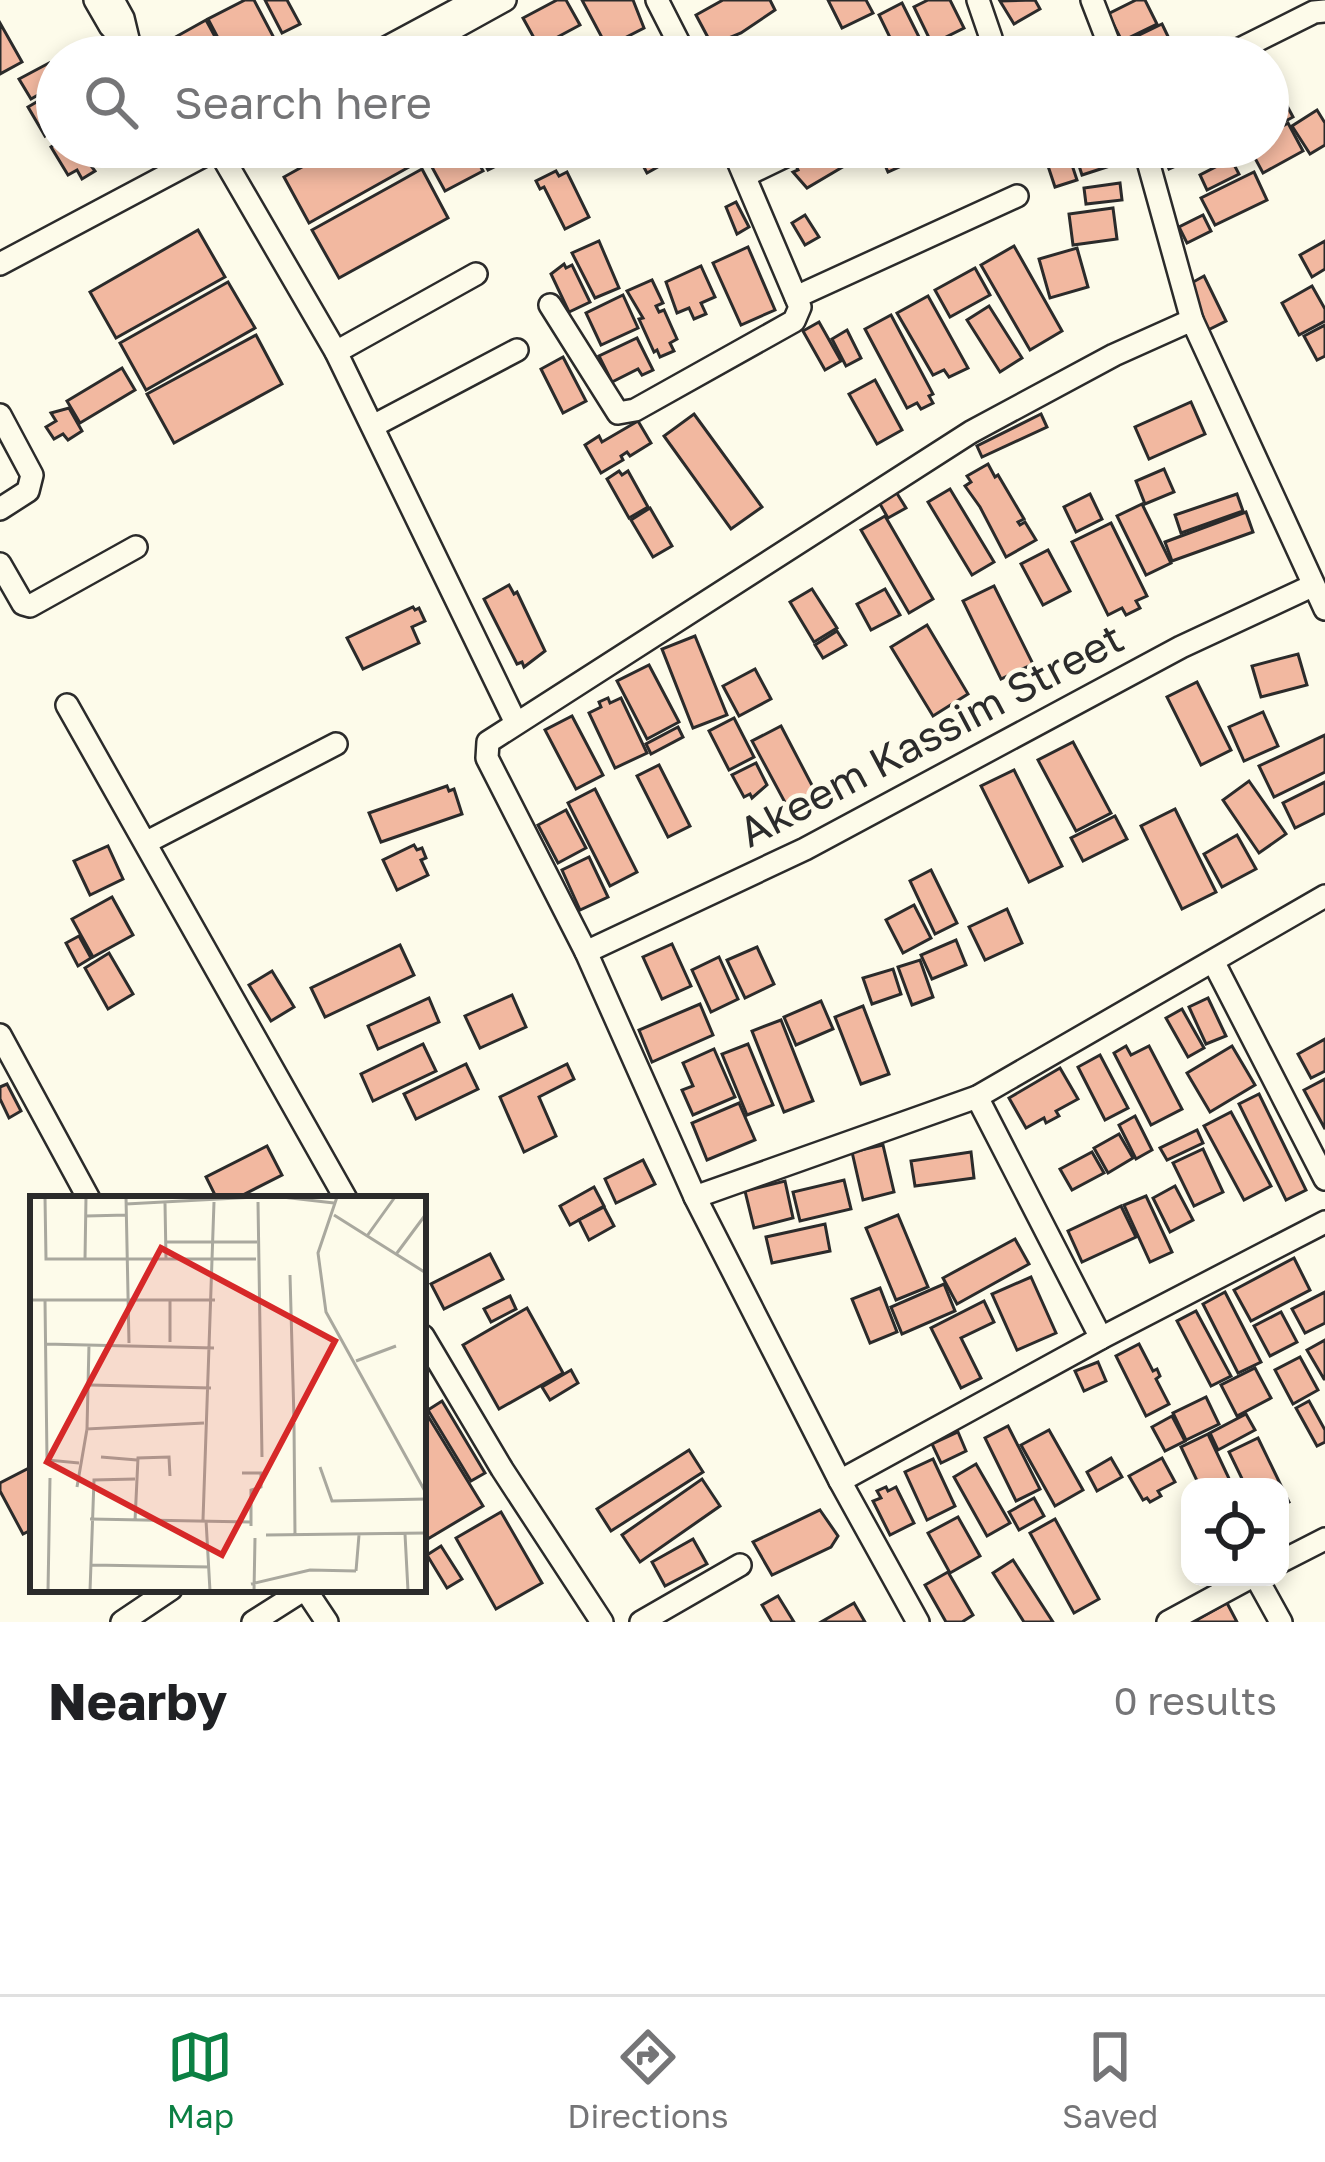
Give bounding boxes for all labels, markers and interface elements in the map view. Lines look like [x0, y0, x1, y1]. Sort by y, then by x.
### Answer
search box [36, 36, 1289, 168]
icon: search [78, 69, 144, 135]
text: Search here [174, 75, 432, 129]
street label: Akeem Kassim Street [730, 612, 1131, 857]
inset map [30, 1196, 426, 1592]
map controls [1181, 1478, 1289, 1586]
button: locate [1181, 1478, 1289, 1586]
text: Nearby [48, 1670, 227, 1731]
text: 0 results [1113, 1677, 1277, 1724]
tab: Map [167, 2024, 234, 2135]
tab: Directions [567, 2024, 729, 2135]
tab: Saved [1062, 2024, 1158, 2135]

